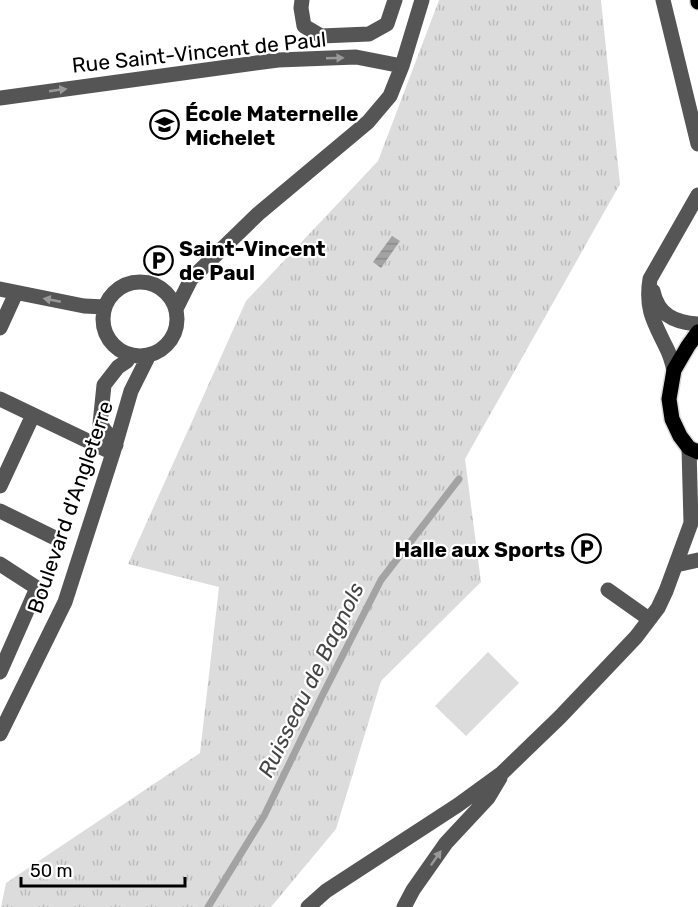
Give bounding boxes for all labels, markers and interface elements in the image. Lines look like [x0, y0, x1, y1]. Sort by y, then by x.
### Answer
street label: Rue Saint-Vincent de Paul [71, 26, 327, 78]
one-way arrow [325, 53, 344, 62]
one-way arrow [49, 85, 68, 94]
place label: École Maternelle Michelet [185, 101, 359, 150]
school or university icon: École Maternelle Michelet [148, 109, 180, 141]
place label: Saint-Vincent de Paul [179, 236, 326, 285]
parking icon: Saint-Vincent de Paul [142, 244, 174, 276]
one-way arrow [43, 295, 62, 304]
street label: Boulevard d'Angleterre [22, 398, 118, 616]
parking icon: Halle aux Sports [570, 533, 602, 565]
place label: Halle aux Sports [394, 537, 565, 562]
water label: Ruisseau de Bagnols [252, 578, 370, 782]
scale bar [21, 850, 184, 888]
one-way arrow [430, 851, 442, 867]
text: 50 m [30, 860, 73, 882]

